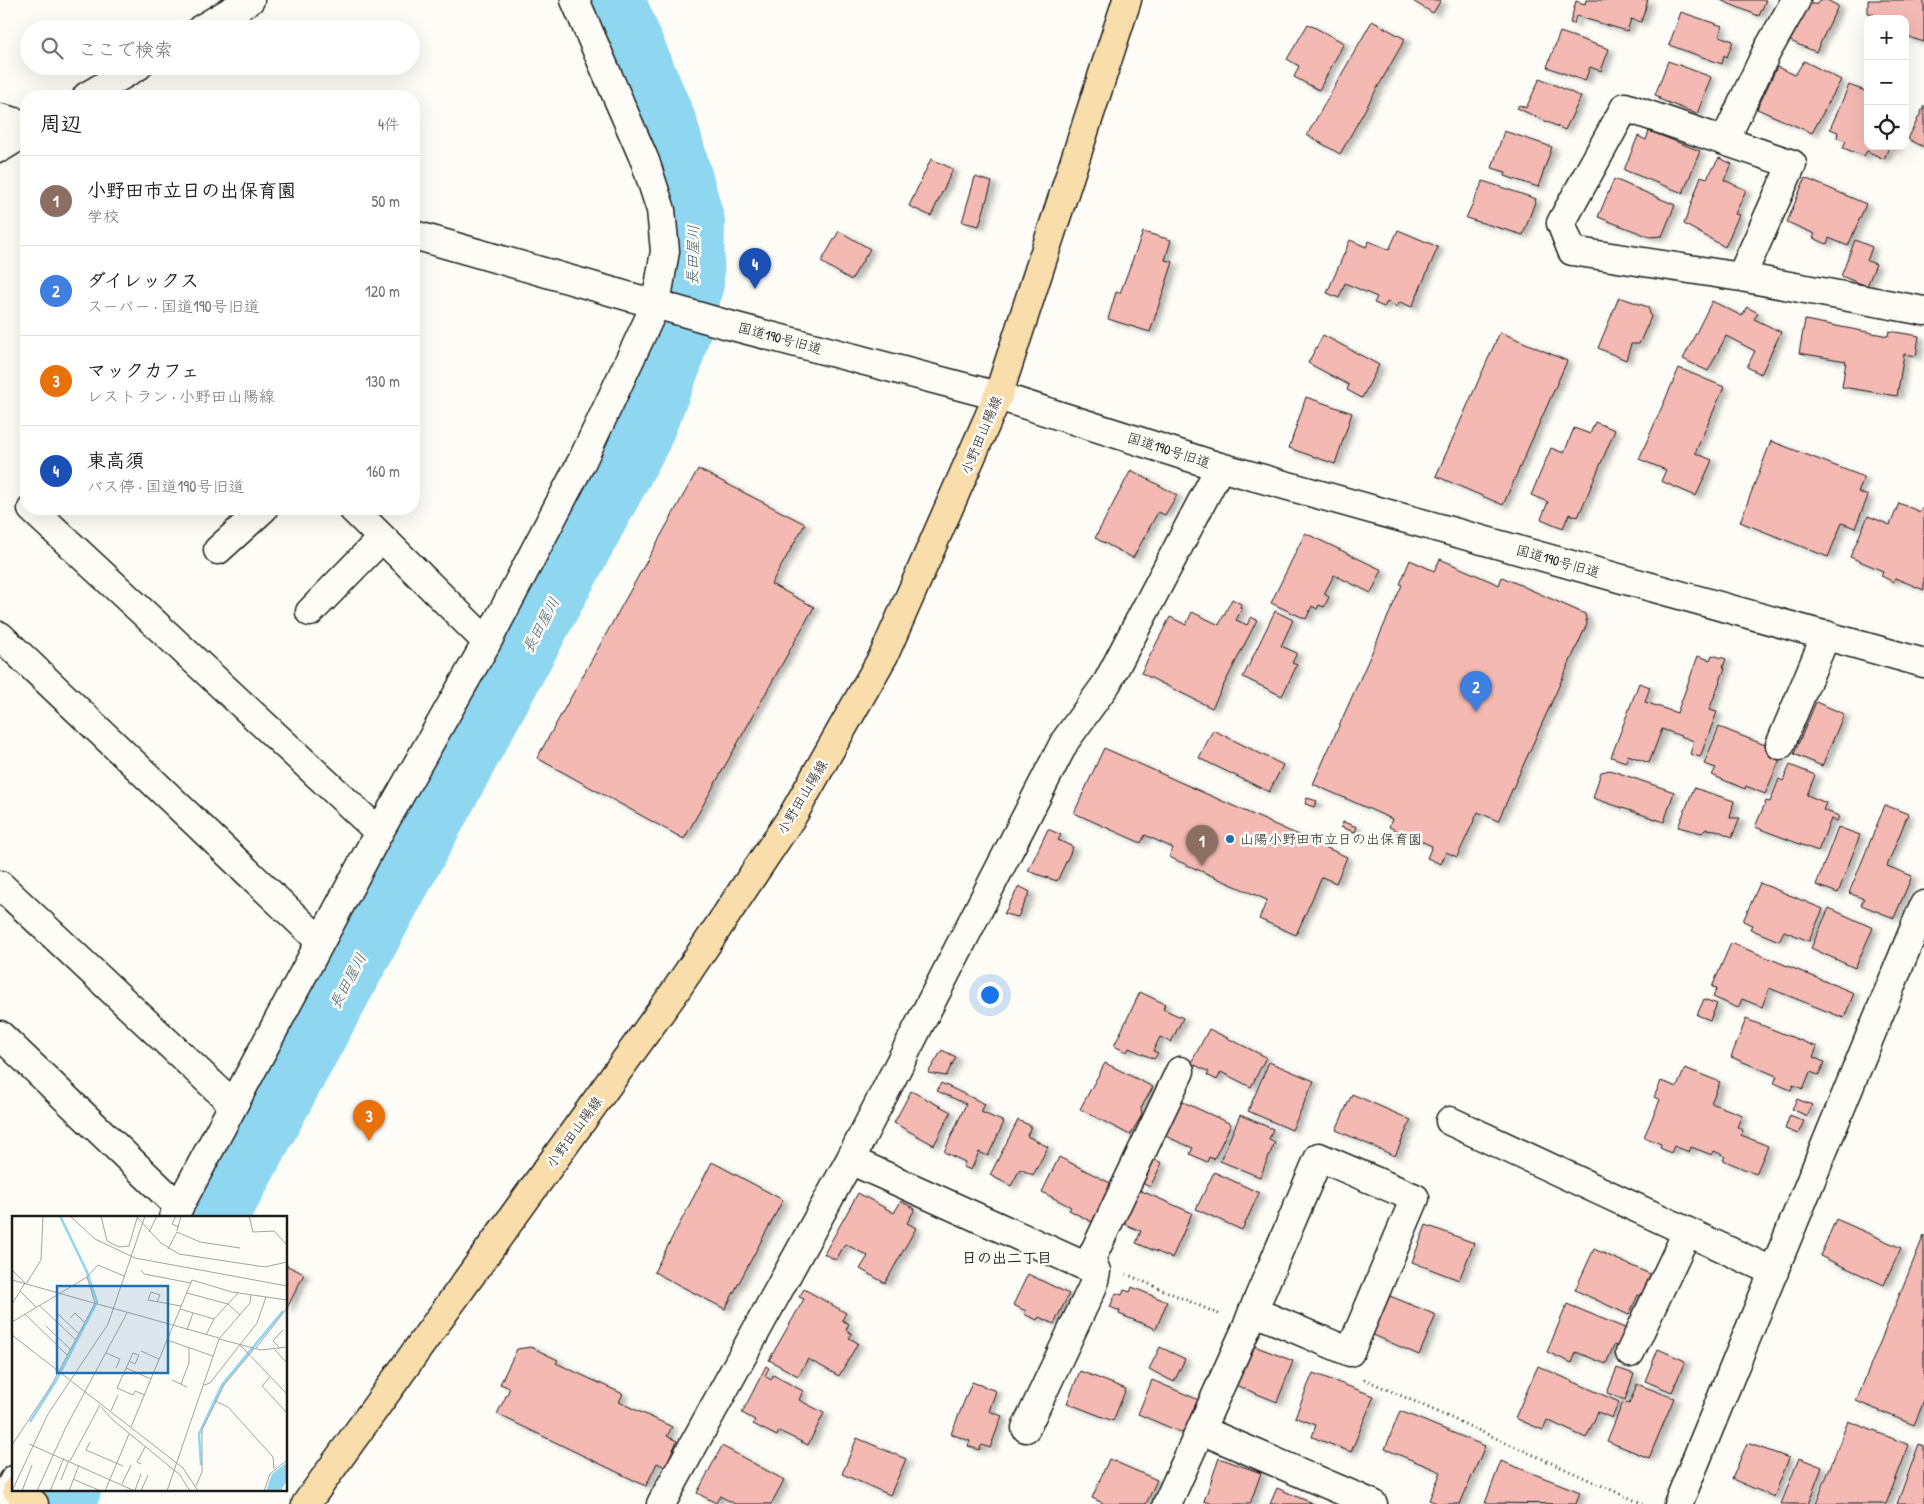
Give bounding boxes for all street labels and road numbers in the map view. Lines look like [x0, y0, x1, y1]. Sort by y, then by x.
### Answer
street label: 国道190号旧道 [736, 317, 824, 358]
street label: 小野田山陽線 [955, 392, 1006, 477]
street label: 国道190号旧道 [1125, 427, 1213, 472]
street label: 国道190号旧道 [1514, 539, 1602, 582]
street label: 小野田山陽線 [772, 756, 831, 838]
street label: 小野田山陽線 [541, 1092, 606, 1171]

